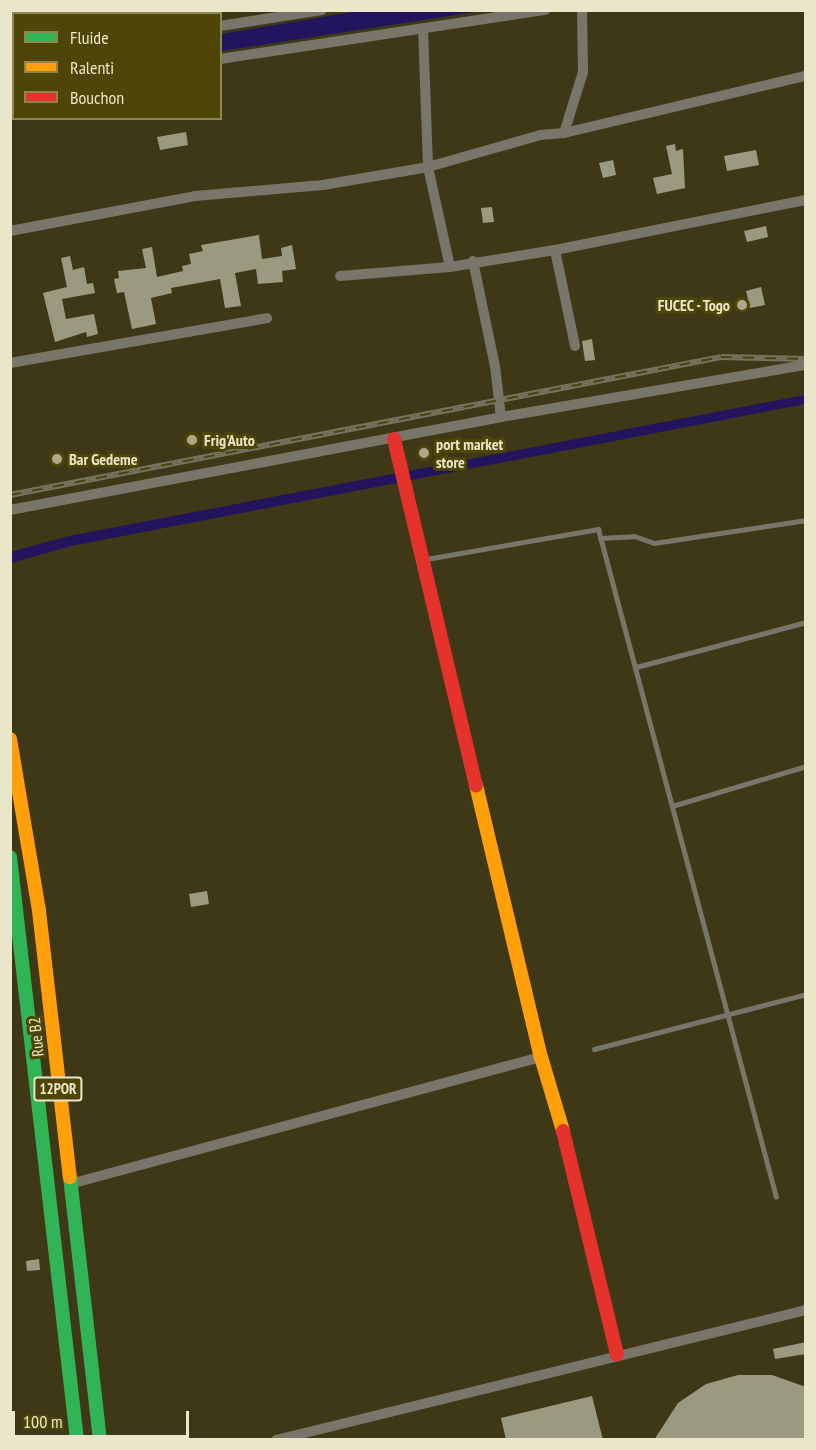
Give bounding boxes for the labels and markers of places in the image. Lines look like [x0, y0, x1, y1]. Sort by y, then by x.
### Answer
place label: FUCEC - Togo [655, 295, 730, 315]
marker: FUCEC - Togo [735, 298, 749, 312]
place label: Frig'Auto [204, 430, 255, 450]
marker: Frig'Auto [185, 433, 199, 447]
place label: port market store [436, 434, 503, 472]
marker: port market store [417, 446, 431, 460]
place label: Bar Gedeme [69, 449, 138, 469]
marker: Bar Gedeme [50, 452, 64, 466]

